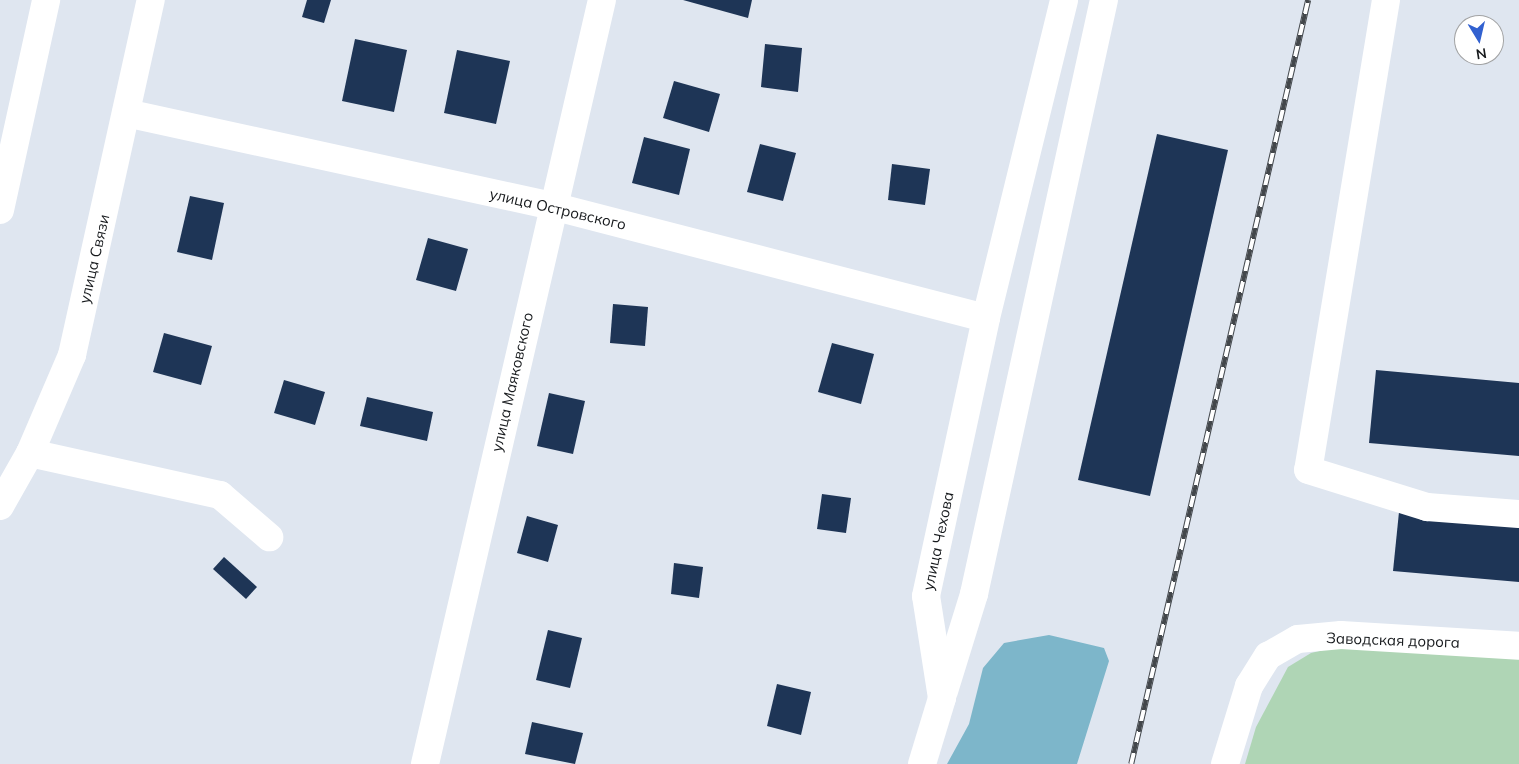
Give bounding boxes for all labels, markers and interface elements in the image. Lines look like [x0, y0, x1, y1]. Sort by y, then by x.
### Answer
north arrow [1454, 15, 1504, 65]
text: N [1475, 44, 1488, 64]
street label: улица Островского [488, 185, 628, 233]
street label: улица Связи [75, 213, 113, 305]
street label: улица Маяковского [487, 310, 537, 454]
street label: улица Чехова [919, 490, 957, 592]
street label: Заводская дорога [1326, 629, 1460, 651]

